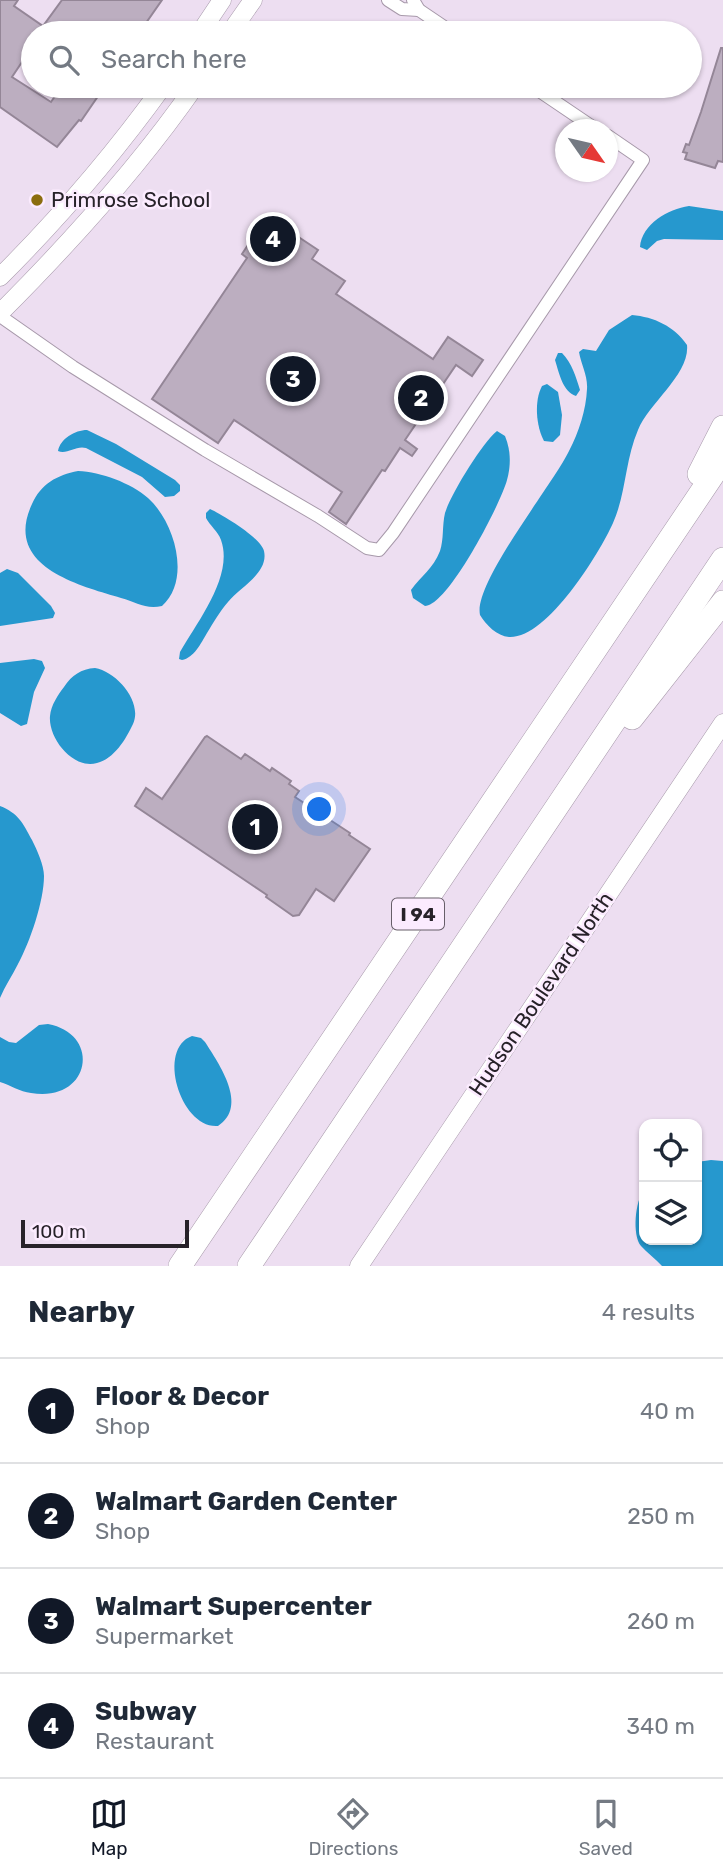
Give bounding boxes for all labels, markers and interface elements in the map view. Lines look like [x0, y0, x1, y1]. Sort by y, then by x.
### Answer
search box [21, 21, 702, 98]
icon: search [45, 41, 83, 79]
text: Search here [101, 44, 247, 75]
north arrow [555, 119, 618, 182]
place label: Primrose School [51, 187, 210, 212]
marker: Primrose School [29, 192, 45, 208]
pin: 4 [250, 213, 296, 265]
pin: 3 [270, 353, 316, 405]
pin: 2 [398, 372, 444, 424]
your location [302, 792, 336, 826]
pin: 1 [232, 801, 278, 853]
street label: Hudson Boulevard North [463, 887, 618, 1100]
road number: I 94 [392, 898, 444, 930]
map controls [639, 1119, 702, 1245]
button: locate [639, 1119, 702, 1182]
button: layers [639, 1182, 702, 1245]
scale bar [21, 1217, 189, 1249]
text: 100 m [32, 1220, 86, 1243]
text: Nearby [28, 1294, 135, 1330]
text: 4 results [602, 1298, 695, 1326]
text: Floor & Decor [95, 1381, 269, 1412]
text: 1 [45, 1397, 57, 1425]
text: 40 m [640, 1397, 695, 1425]
text: Shop [95, 1412, 150, 1440]
text: Walmart Garden Center [95, 1486, 397, 1517]
text: 2 [44, 1502, 58, 1530]
text: 250 m [627, 1502, 695, 1530]
text: Shop [95, 1517, 150, 1545]
text: Walmart Supercenter [95, 1591, 372, 1622]
text: 3 [43, 1607, 59, 1635]
text: 260 m [627, 1607, 695, 1635]
text: Supermarket [95, 1622, 233, 1650]
text: Subway [95, 1696, 197, 1727]
text: 4 [43, 1712, 59, 1740]
text: 340 m [626, 1712, 695, 1740]
text: Restaurant [95, 1727, 214, 1755]
tab: Map [90, 1795, 128, 1860]
tab: Directions [308, 1795, 398, 1860]
tab: Saved [579, 1795, 633, 1860]

